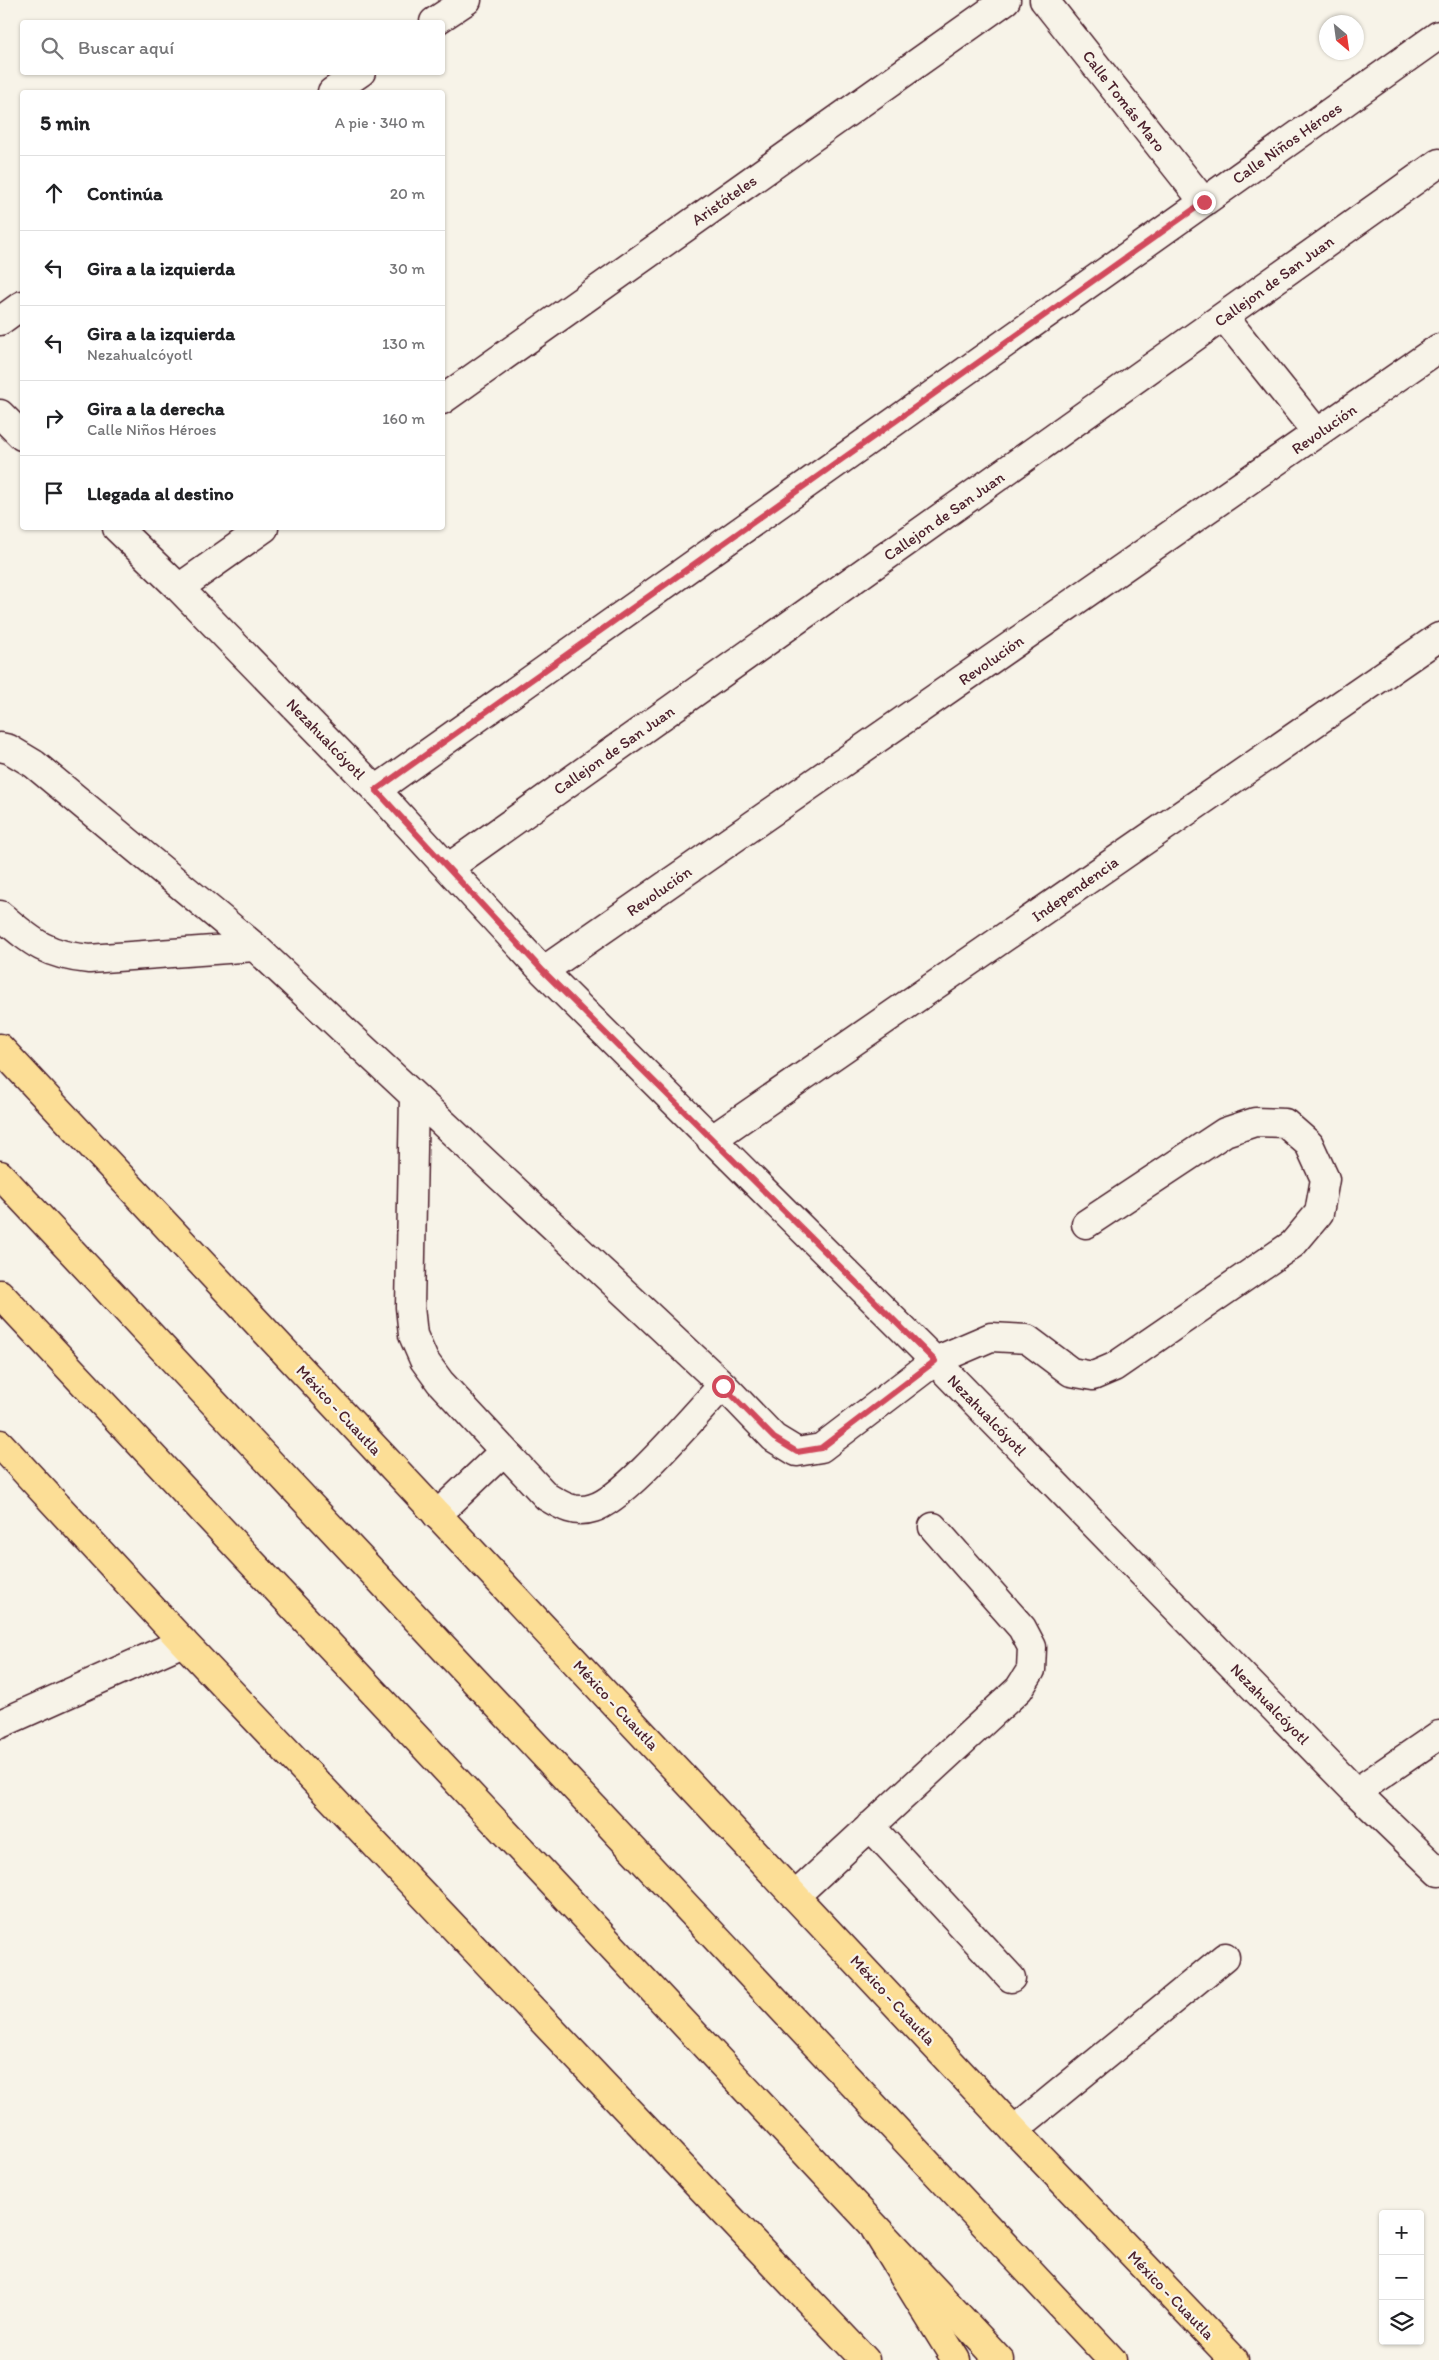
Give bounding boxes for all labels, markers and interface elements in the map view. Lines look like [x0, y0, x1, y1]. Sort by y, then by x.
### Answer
north arrow [1319, 15, 1364, 60]
search box [20, 20, 445, 75]
icon: search [38, 34, 66, 62]
text: Buscar aquí [78, 36, 174, 59]
street label: Calle Tomás Maro [1078, 46, 1170, 156]
street label: Calle Niños Héroes [1229, 98, 1345, 188]
text: 5 min [40, 110, 90, 135]
text: A pie · 340 m [335, 113, 425, 132]
street label: Aristóteles [688, 171, 760, 229]
icon: ahead [40, 179, 68, 207]
text: Continúa [87, 182, 163, 205]
text: 20 m [390, 184, 425, 203]
route end [1193, 191, 1216, 214]
street label: Callejon de San Juan [1211, 231, 1337, 331]
icon: left [40, 254, 68, 282]
text: Gira a la izquierda [87, 257, 235, 280]
text: 30 m [389, 259, 425, 278]
text: Gira a la izquierda [87, 322, 235, 345]
icon: left [40, 329, 68, 357]
text: 130 m [382, 334, 425, 353]
text: Nezahualcóyotl [87, 345, 192, 364]
text: Gira a la derecha [87, 397, 225, 420]
street label: Revolución [1288, 400, 1360, 458]
icon: right [40, 404, 68, 432]
text: 160 m [382, 409, 425, 428]
text: Calle Niños Héroes [87, 420, 216, 439]
street label: Callejon de San Juan [880, 467, 1008, 565]
icon: arrive [40, 479, 68, 507]
text: Llegada al destino [87, 482, 234, 505]
street label: Revolución [955, 631, 1027, 689]
street label: Nezahualcóyotl [283, 694, 370, 784]
street label: Callejon de San Juan [550, 701, 678, 799]
street label: Independencia [1028, 852, 1122, 926]
street label: Revolución [623, 862, 695, 920]
street label: México - Cuautla [292, 1361, 386, 1460]
street label: Nezahualcóyotl [944, 1370, 1031, 1460]
route start [712, 1375, 735, 1398]
street label: México - Cuautla [569, 1656, 663, 1755]
street label: Nezahualcóyotl [1227, 1659, 1314, 1749]
street label: México - Cuautla [846, 1951, 940, 2050]
map controls [1379, 2210, 1424, 2345]
button: + [1379, 2210, 1424, 2255]
street label: México - Cuautla [1124, 2247, 1219, 2344]
button: − [1379, 2255, 1424, 2300]
button: layers [1379, 2300, 1424, 2345]

